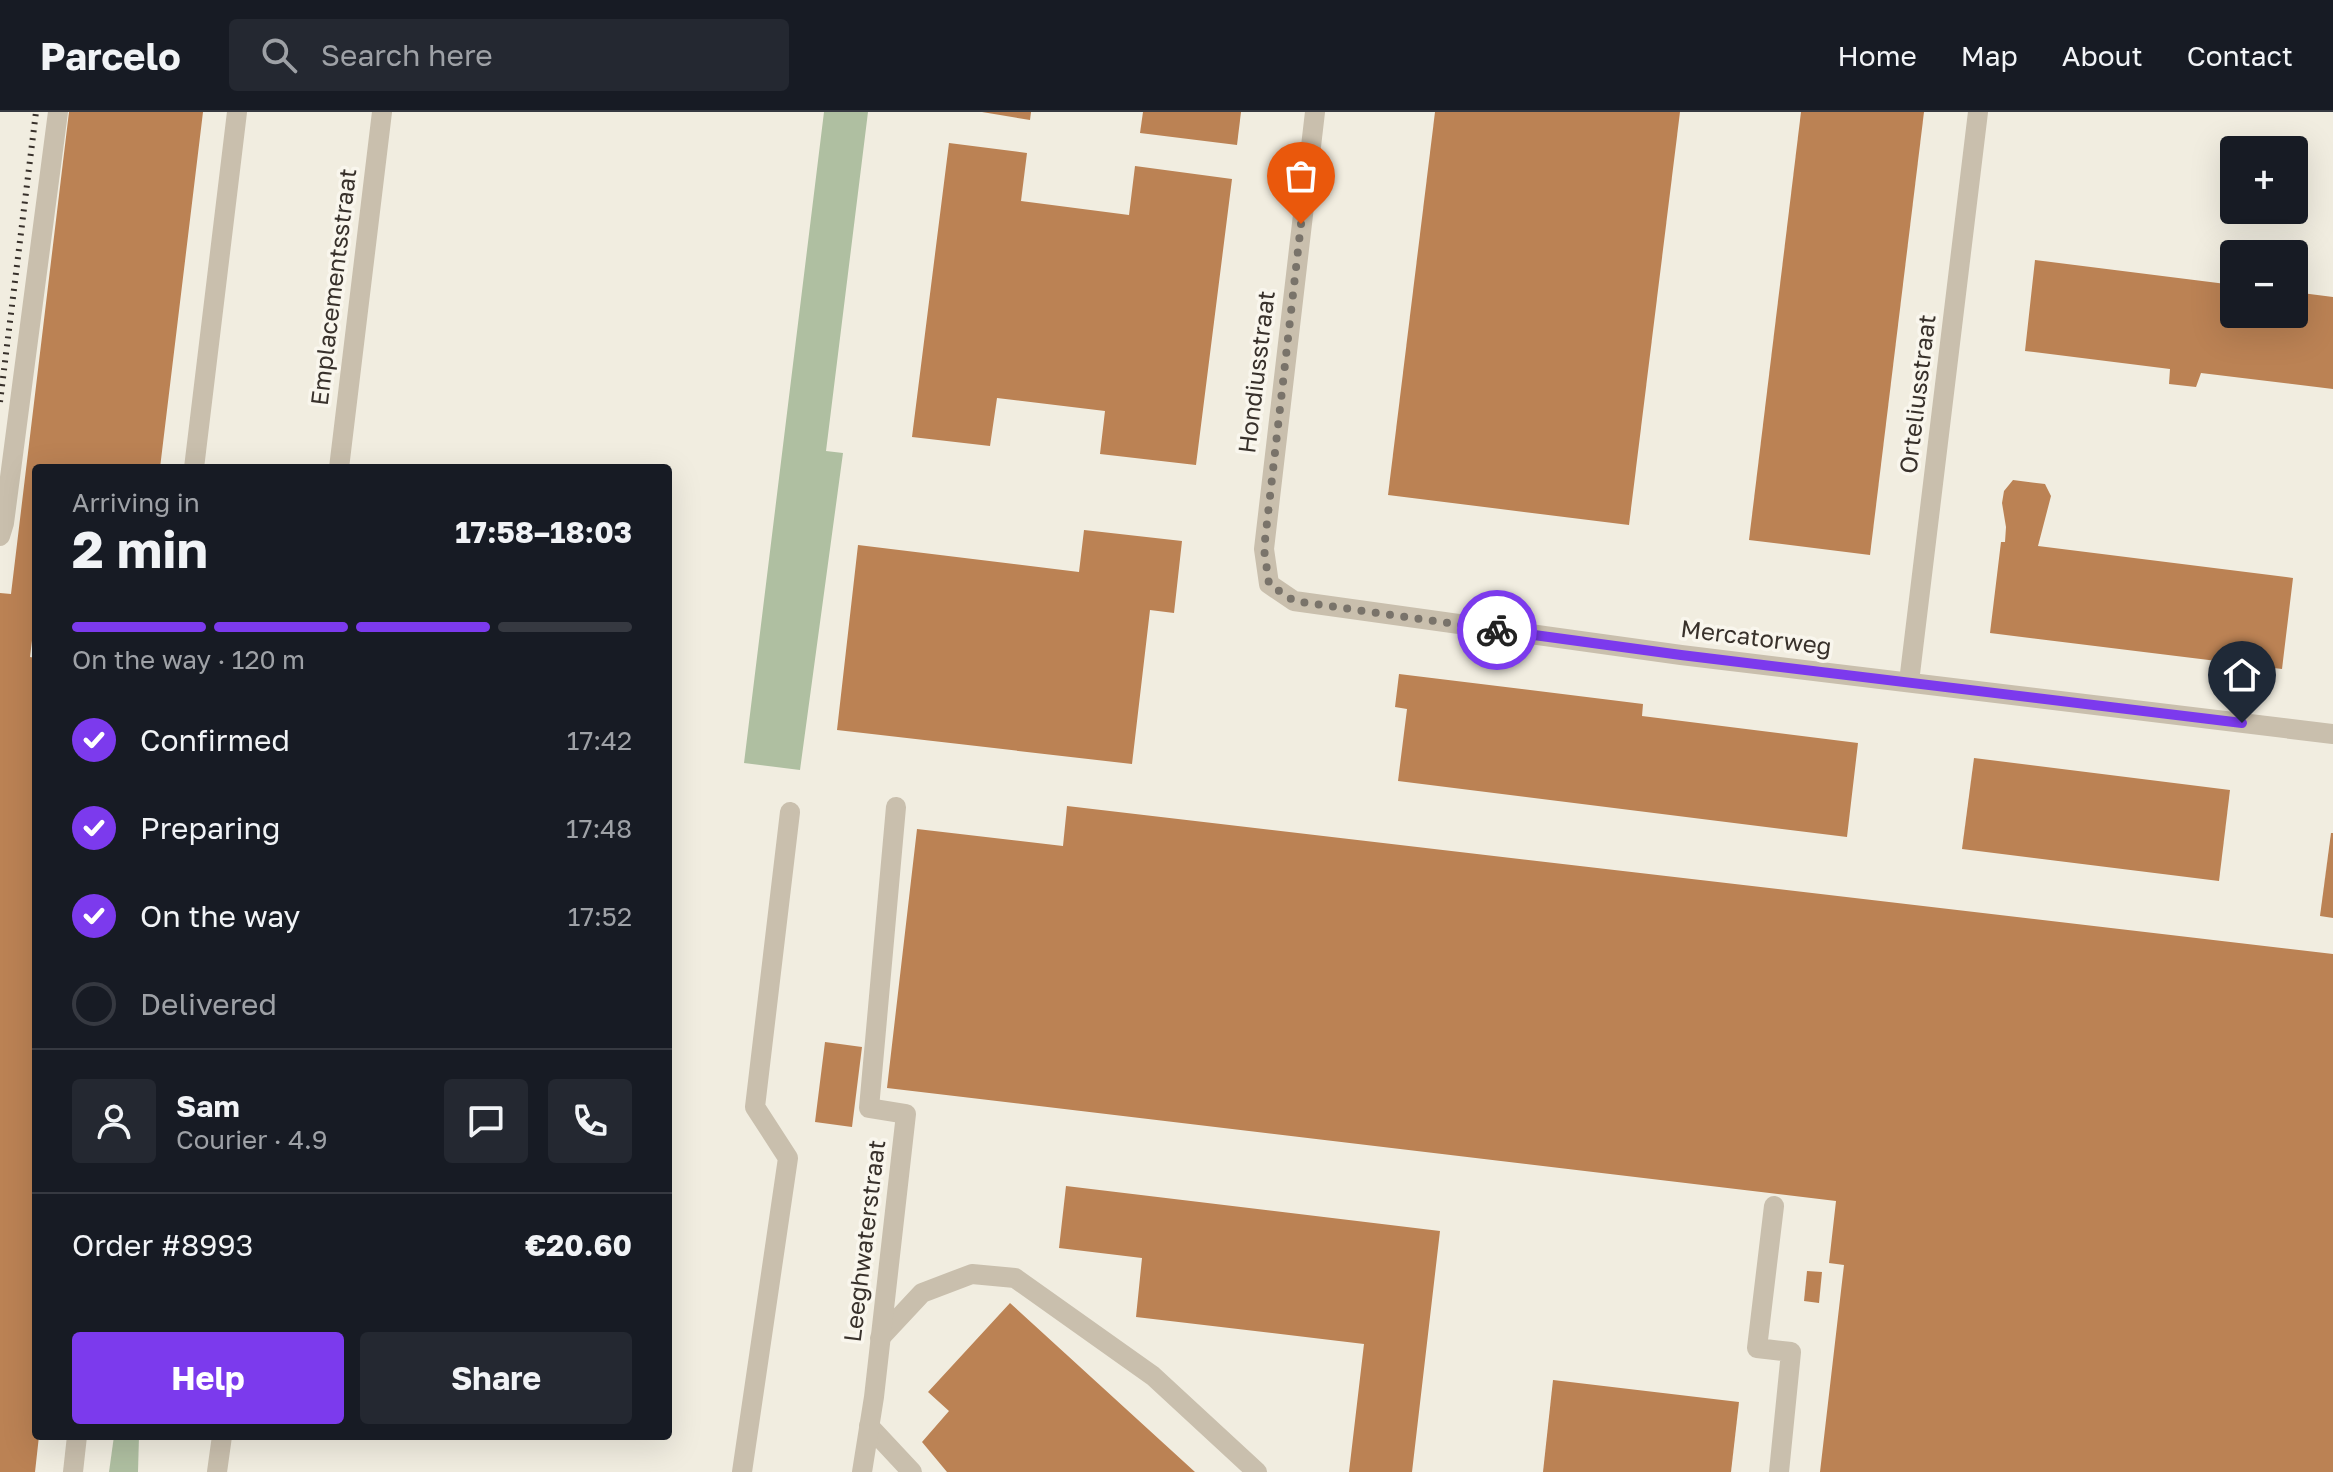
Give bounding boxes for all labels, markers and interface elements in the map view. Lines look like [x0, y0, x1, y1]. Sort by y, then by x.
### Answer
search box [229, 19, 789, 91]
text: Parcelo [40, 33, 181, 78]
icon: search [257, 33, 301, 77]
text: Search here [321, 37, 493, 73]
text: Home [1838, 39, 1917, 72]
text: Map [1961, 39, 2018, 72]
text: About [2062, 39, 2143, 72]
text: Contact [2187, 39, 2293, 72]
map controls [2220, 136, 2308, 328]
button: + [2220, 136, 2308, 224]
pin [1267, 142, 1335, 224]
icon: bag [1279, 154, 1323, 198]
street label: Emplacementsstraat [304, 167, 361, 407]
button: − [2220, 240, 2308, 328]
street label: Hondiusstraat [1231, 289, 1280, 455]
street label: Orteliusstraat [1892, 312, 1941, 475]
text: Arriving in [72, 487, 200, 518]
text: 17:58–18:03 [455, 514, 632, 550]
text: 2 min [72, 517, 208, 579]
courier [1457, 590, 1537, 670]
icon: bike [1475, 608, 1519, 652]
street label: Mercatorweg [1679, 613, 1833, 660]
pin [2208, 641, 2276, 723]
text: On the way · 120 m [72, 644, 305, 675]
icon: home [2220, 653, 2264, 697]
icon: check [72, 718, 116, 762]
text: Confirmed [140, 722, 290, 758]
text: 17:42 [567, 725, 632, 756]
icon: check [72, 806, 116, 850]
text: Preparing [140, 810, 281, 846]
text: 17:48 [566, 813, 632, 844]
icon: check [72, 894, 116, 938]
text: On the way [140, 898, 300, 934]
text: 17:52 [568, 901, 632, 932]
text: Delivered [140, 986, 277, 1022]
button: person [72, 1079, 156, 1163]
button: chat [444, 1079, 528, 1163]
button: phone [548, 1079, 632, 1163]
text: Sam [176, 1088, 240, 1124]
text: Courier · 4.9 [176, 1124, 328, 1155]
street label: Leeghwaterstraat [837, 1138, 890, 1344]
text: Order #8993 [72, 1227, 253, 1263]
text: €20.60 [525, 1227, 632, 1263]
button: Help [72, 1332, 344, 1424]
button: Share [360, 1332, 632, 1424]

